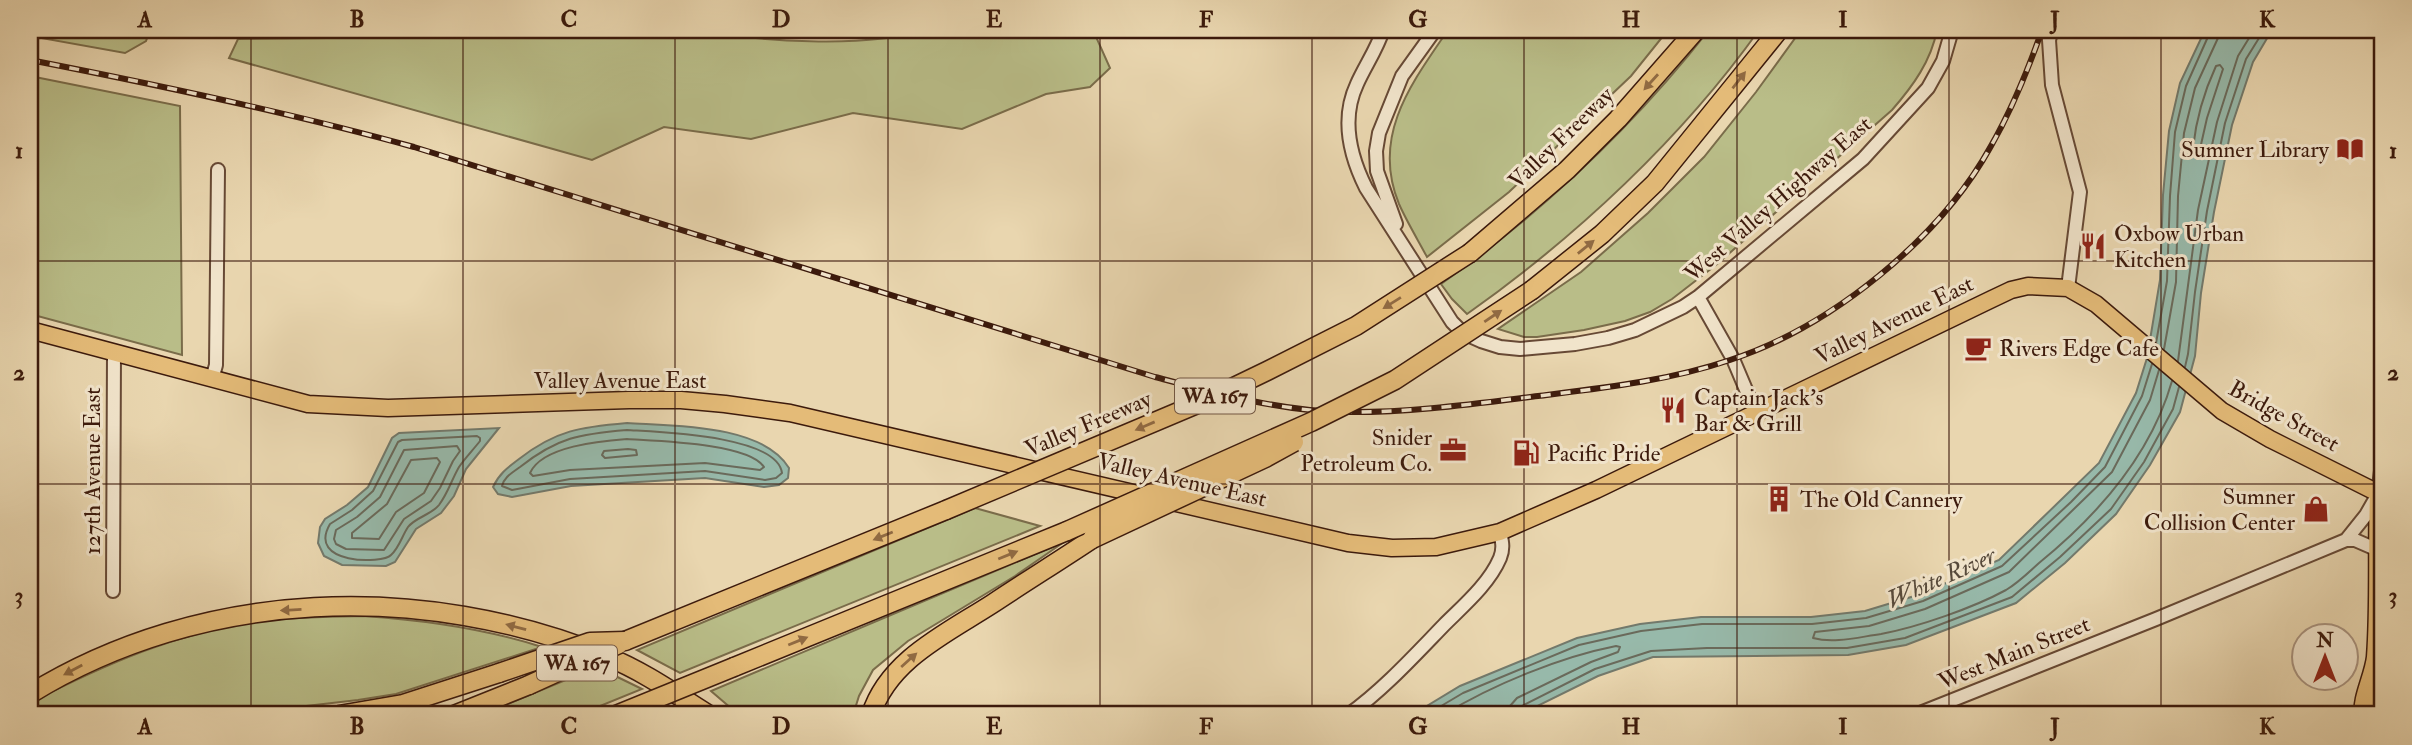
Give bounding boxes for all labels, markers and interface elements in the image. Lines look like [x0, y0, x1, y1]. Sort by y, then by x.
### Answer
text: A [137, 5, 153, 34]
text: B [349, 5, 365, 34]
text: C [561, 5, 577, 34]
text: D [772, 5, 790, 34]
text: E [986, 5, 1003, 34]
text: F [1199, 5, 1214, 34]
text: G [1408, 5, 1428, 34]
text: H [1622, 5, 1641, 34]
text: I [1838, 5, 1848, 34]
text: J [2049, 5, 2060, 35]
text: K [2259, 5, 2276, 34]
one-way arrow [1732, 72, 1747, 90]
one-way arrow [1644, 73, 1660, 90]
street label: Valley Freeway [1502, 80, 1620, 195]
street label: West Valley Highway East [1678, 110, 1878, 289]
library icon: Sumner Library [2335, 134, 2365, 164]
place label: Sumner Library [2181, 135, 2330, 164]
text: 1 [15, 136, 23, 165]
text: 1 [2389, 136, 2397, 165]
place label: Oxbow Urban Kitchen [2114, 219, 2244, 274]
restaurant icon: Oxbow Urban Kitchen [2078, 231, 2108, 261]
one-way arrow [1576, 240, 1594, 255]
street label: Valley Avenue East [1810, 269, 1978, 371]
one-way arrow [1383, 297, 1402, 310]
one-way arrow [1484, 309, 1502, 323]
cafe icon: Rivers Edge Cafe [1963, 333, 1993, 363]
place label: Rivers Edge Cafe [1999, 334, 2159, 363]
text: 2 [13, 358, 25, 387]
text: 2 [2387, 358, 2399, 387]
street label: Valley Avenue East [534, 366, 706, 395]
street label: Bridge Street [2224, 374, 2344, 458]
road number: WA 167 [1175, 378, 1255, 414]
place label: Captain Jack's Bar & Grill [1694, 383, 1824, 438]
street label: Valley Freeway [1020, 384, 1157, 464]
street label: 127th Avenue East [78, 387, 107, 555]
restaurant icon: Captain Jack's Bar & Grill [1658, 395, 1688, 425]
one-way arrow [1135, 420, 1155, 432]
place label: Snider Petroleum Co. [1300, 423, 1432, 478]
office icon: Snider Petroleum Co. [1438, 435, 1468, 465]
fuel station icon: Pacific Pride [1511, 438, 1541, 468]
place label: Pacific Pride [1547, 439, 1661, 468]
street label: Valley Avenue East [1095, 446, 1269, 514]
place label: Sumner Collision Center [2144, 482, 2295, 537]
building icon: The Old Cannery [1764, 484, 1794, 514]
place label: The Old Cannery [1800, 485, 1963, 514]
shop icon: Sumner Collision Center [2301, 494, 2331, 524]
one-way arrow [872, 531, 893, 542]
water label: White River [1882, 540, 2001, 616]
one-way arrow [998, 549, 1019, 560]
text: 3 [15, 581, 23, 610]
text: 3 [2389, 581, 2397, 610]
one-way arrow [280, 604, 302, 615]
street label: West Main Street [1933, 609, 2094, 697]
one-way arrow [505, 621, 526, 631]
north arrow [2290, 622, 2360, 692]
text: N [2315, 629, 2334, 653]
one-way arrow [787, 636, 808, 647]
road number: WA 167 [537, 646, 617, 680]
one-way arrow [900, 652, 918, 668]
one-way arrow [63, 665, 83, 676]
text: A [137, 712, 153, 741]
text: B [349, 712, 365, 741]
text: C [561, 712, 577, 741]
text: D [772, 712, 790, 741]
text: E [986, 712, 1003, 741]
text: F [1199, 712, 1214, 741]
text: G [1408, 712, 1428, 741]
text: H [1622, 712, 1641, 741]
text: I [1838, 712, 1848, 741]
text: J [2049, 712, 2060, 742]
text: K [2259, 712, 2276, 741]

